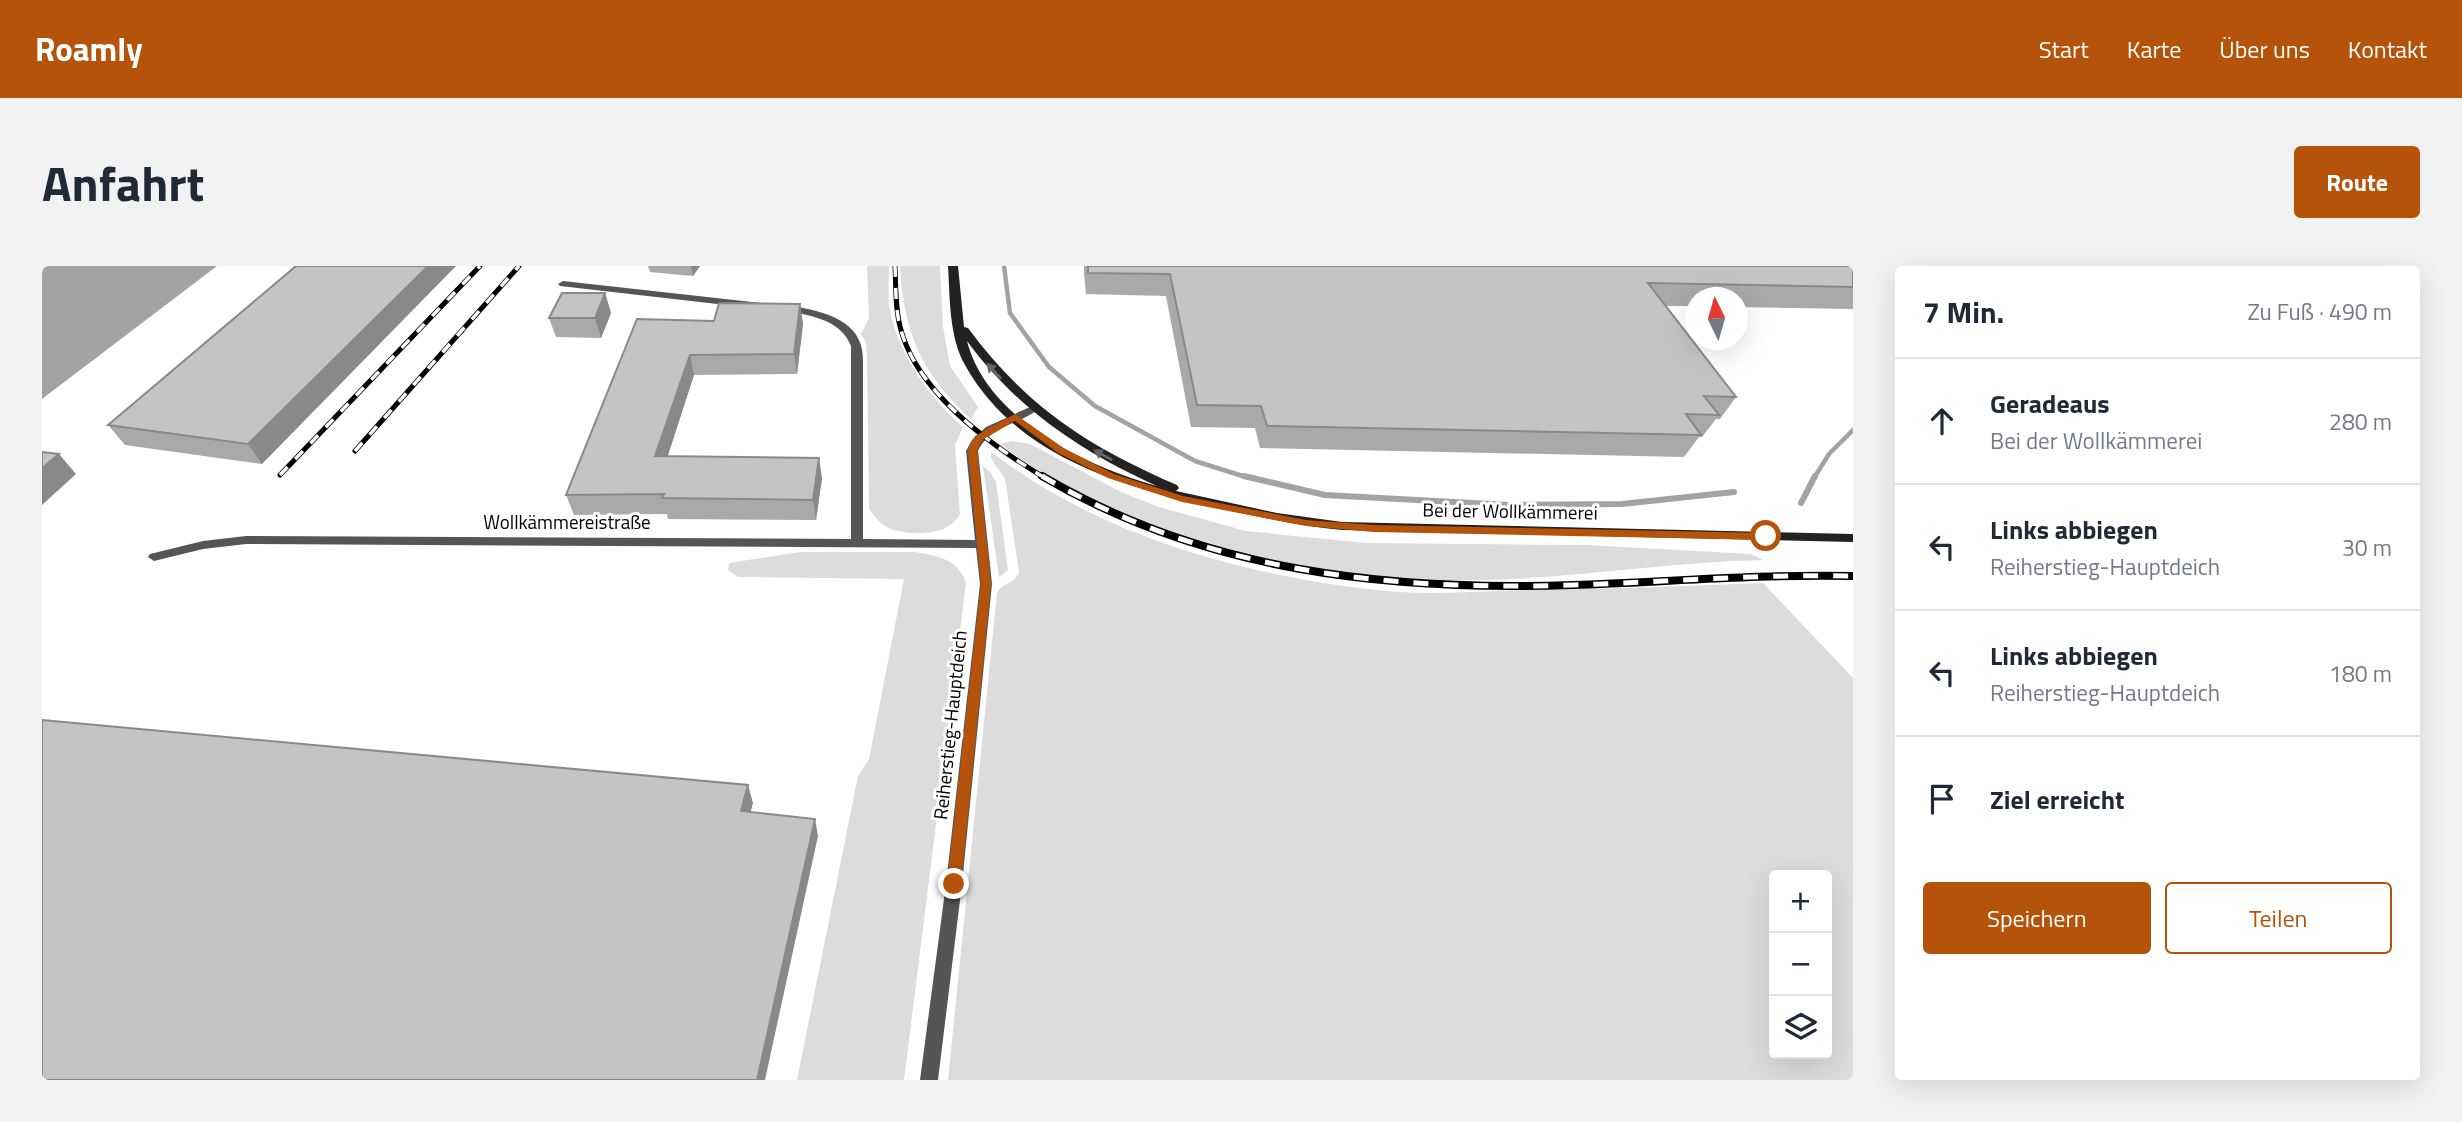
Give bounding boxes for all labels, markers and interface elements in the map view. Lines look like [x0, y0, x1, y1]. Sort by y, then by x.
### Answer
text: Roamly [35, 24, 143, 74]
text: Start [2039, 31, 2089, 67]
text: Karte [2127, 31, 2181, 67]
text: Über uns [2219, 31, 2310, 67]
text: Kontakt [2348, 31, 2427, 67]
text: Anfahrt [42, 145, 204, 220]
button: Route [2294, 146, 2420, 218]
north arrow [1685, 287, 1748, 350]
text: 7 Min. [1923, 289, 2004, 335]
text: Zu Fuß · 490 m [2248, 294, 2392, 329]
one-way arrow [986, 362, 1002, 380]
text: Geradeaus [1990, 384, 2110, 423]
icon: ahead [1923, 402, 1961, 440]
text: 280 m [2329, 404, 2392, 439]
text: Bei der Wollkämmerei [1990, 423, 2202, 458]
one-way arrow [1093, 450, 1113, 462]
street label: Bei der Wollkämmerei [1422, 494, 1598, 527]
street label: Wollkämmereistraße [483, 507, 651, 536]
text: Links abbiegen [1990, 510, 2158, 549]
route start [1750, 520, 1781, 551]
icon: left [1923, 528, 1961, 566]
text: 30 m [2342, 530, 2392, 565]
text: Reiherstieg-Hauptdeich [1990, 549, 2220, 584]
street label: Reiherstieg-Hauptdeich [925, 629, 974, 821]
text: Links abbiegen [1990, 636, 2158, 675]
icon: left [1923, 654, 1961, 692]
text: 180 m [2329, 656, 2392, 691]
text: Reiherstieg-Hauptdeich [1990, 675, 2220, 710]
icon: arrive [1923, 780, 1961, 818]
text: Ziel erreicht [1990, 780, 2125, 819]
route end [938, 868, 969, 899]
map controls [1769, 870, 1832, 1059]
button: + [1769, 870, 1832, 933]
button: Speichern [1923, 882, 2151, 954]
button: Teilen [2165, 882, 2392, 954]
button: − [1769, 933, 1832, 996]
button: layers [1769, 996, 1832, 1059]

